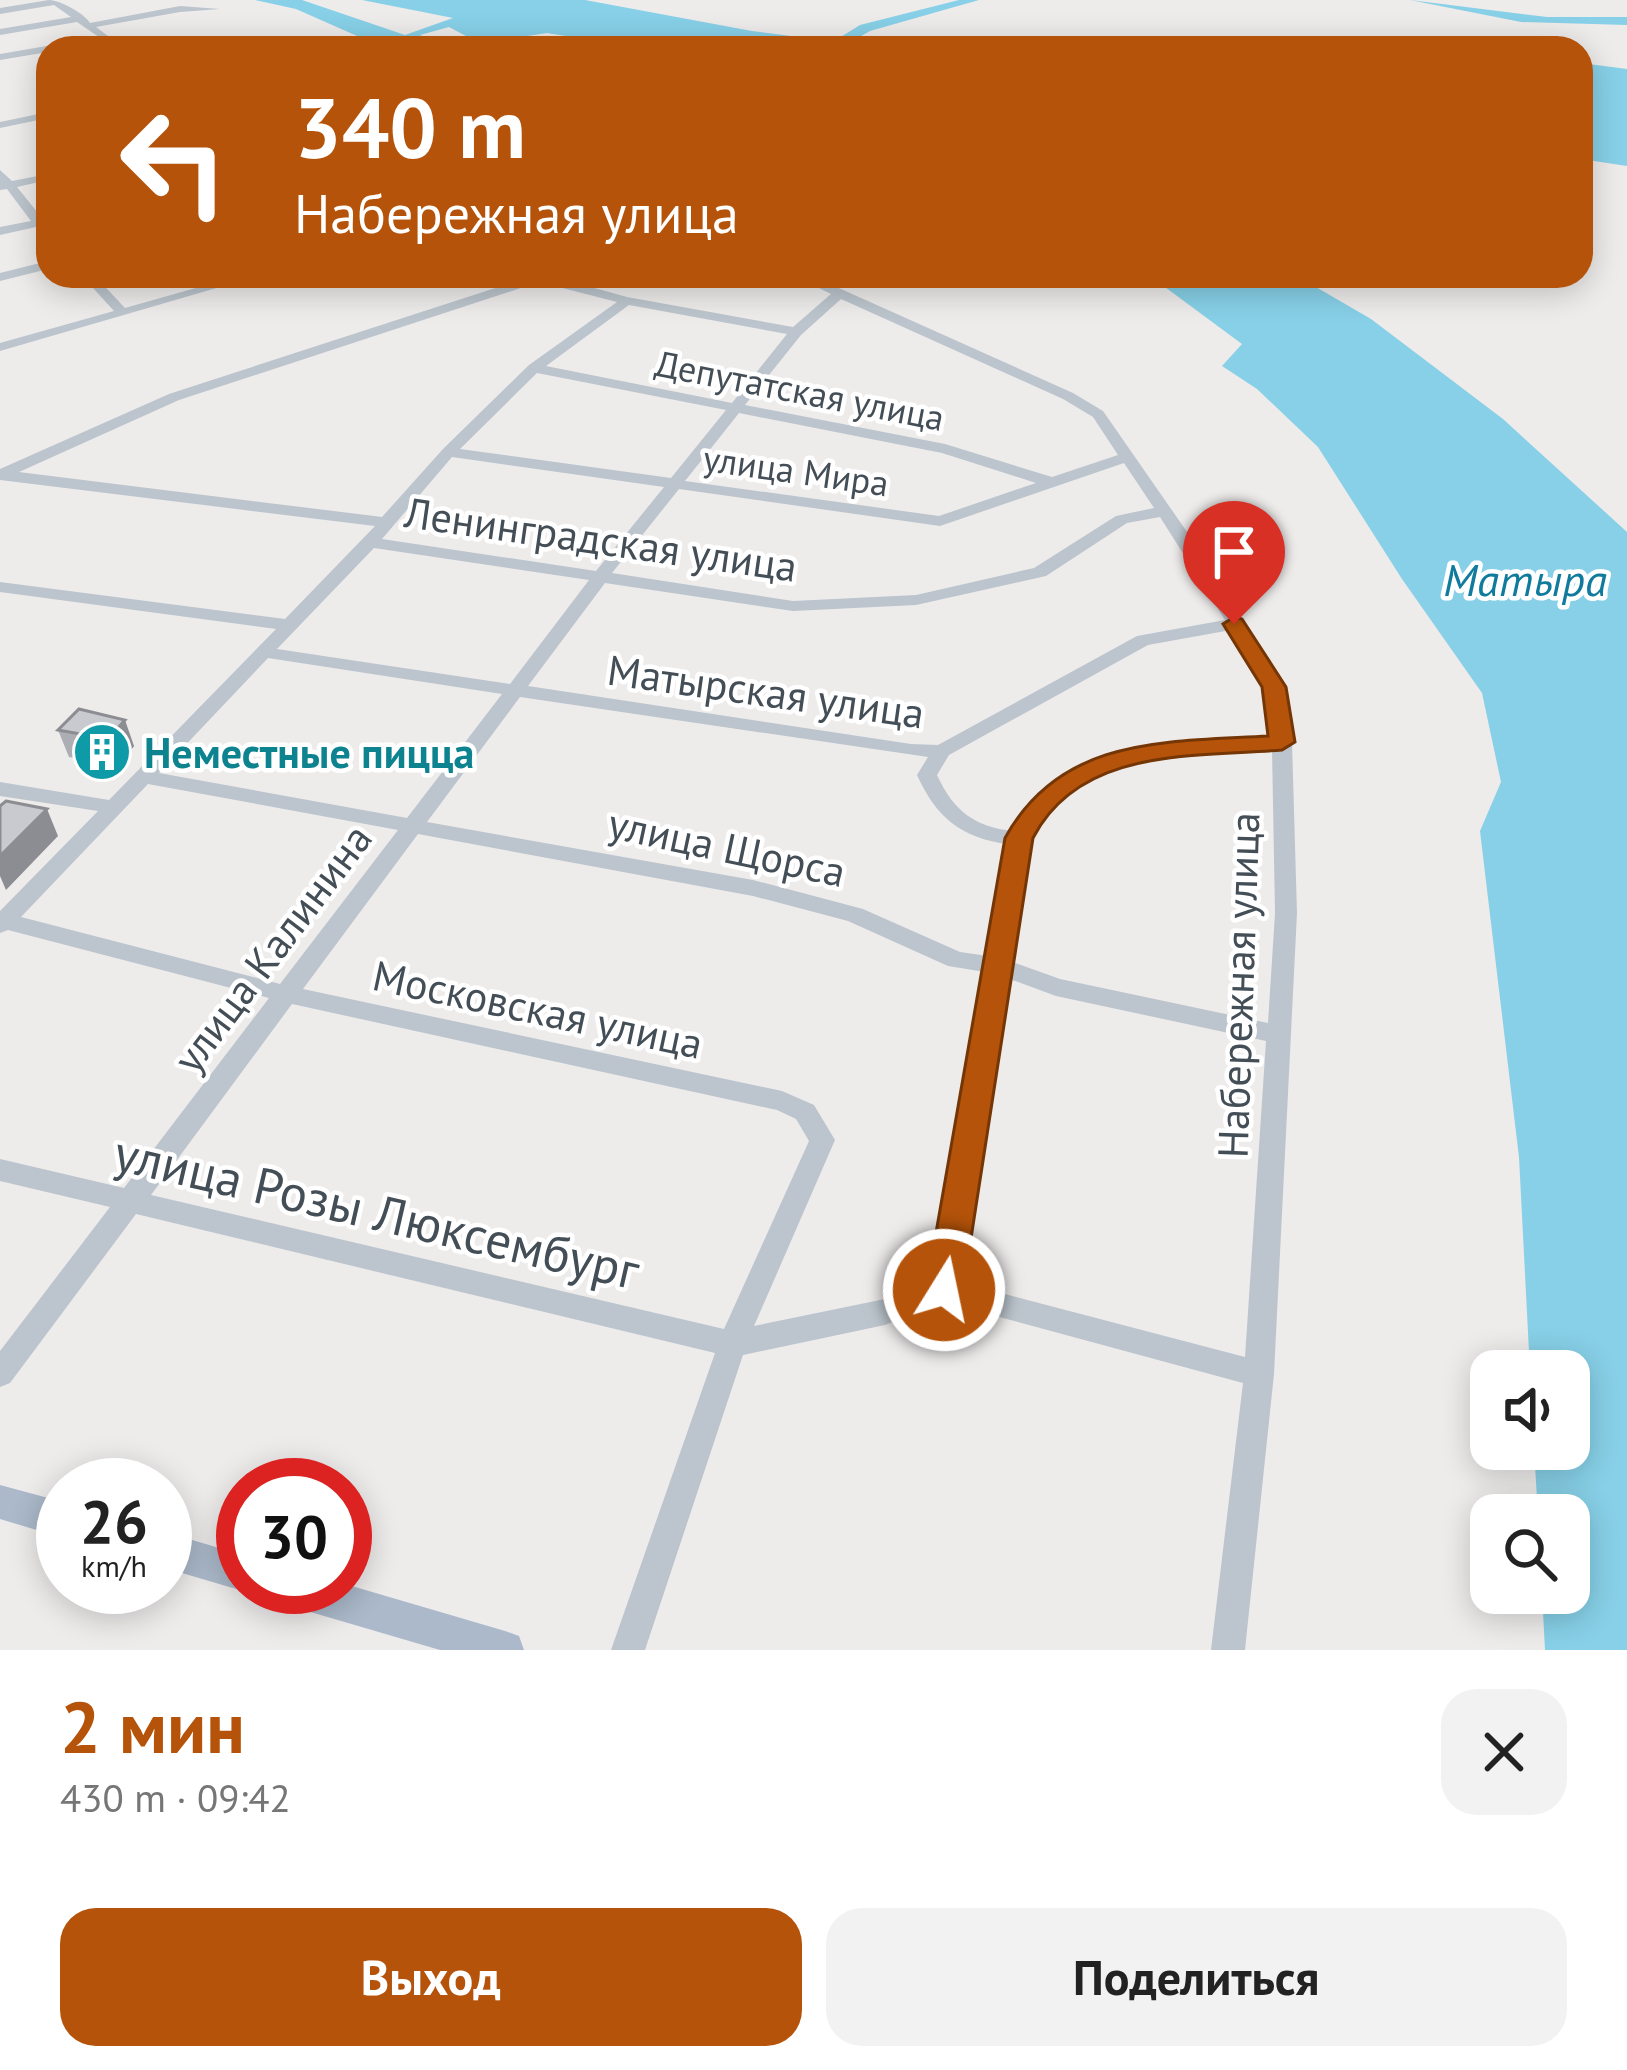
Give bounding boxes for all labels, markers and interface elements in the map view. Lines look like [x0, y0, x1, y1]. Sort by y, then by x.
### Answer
text: 340 m [294, 72, 526, 181]
icon: left [96, 84, 252, 240]
text: Набережная улица [294, 178, 739, 248]
street label: Депутатская улица [652, 339, 948, 441]
street label: улица Мира [700, 434, 892, 506]
street label: Ленинградская улица [400, 484, 801, 594]
pin [1183, 501, 1285, 624]
icon: arrive [1201, 519, 1267, 585]
water label: Матыра [1443, 550, 1607, 608]
street label: Матырская улица [604, 642, 928, 740]
building icon: Неместные пицца [71, 721, 133, 783]
place label: Неместные пицца [144, 725, 474, 780]
street label: улица Щорса [603, 795, 851, 899]
street label: Набережная улица [1204, 811, 1272, 1159]
street label: улица Калинина [160, 813, 384, 1083]
street label: Московская улица [368, 947, 708, 1071]
street label: улица Розы Люксембург [108, 1118, 646, 1304]
position arrow [881, 1227, 1007, 1353]
map controls [1470, 1350, 1590, 1614]
button: sound [1470, 1350, 1590, 1470]
speed limit sign: 30 [216, 1458, 372, 1614]
text: 26 [80, 1482, 148, 1560]
button: search [1470, 1494, 1590, 1614]
text: km/h [81, 1546, 147, 1585]
text: 2 мин [60, 1680, 245, 1773]
button: close [1441, 1689, 1567, 1815]
text: 430 m · 09:42 [60, 1772, 291, 1823]
button: Выход [60, 1908, 802, 2046]
button: Поделиться [826, 1908, 1567, 2046]

